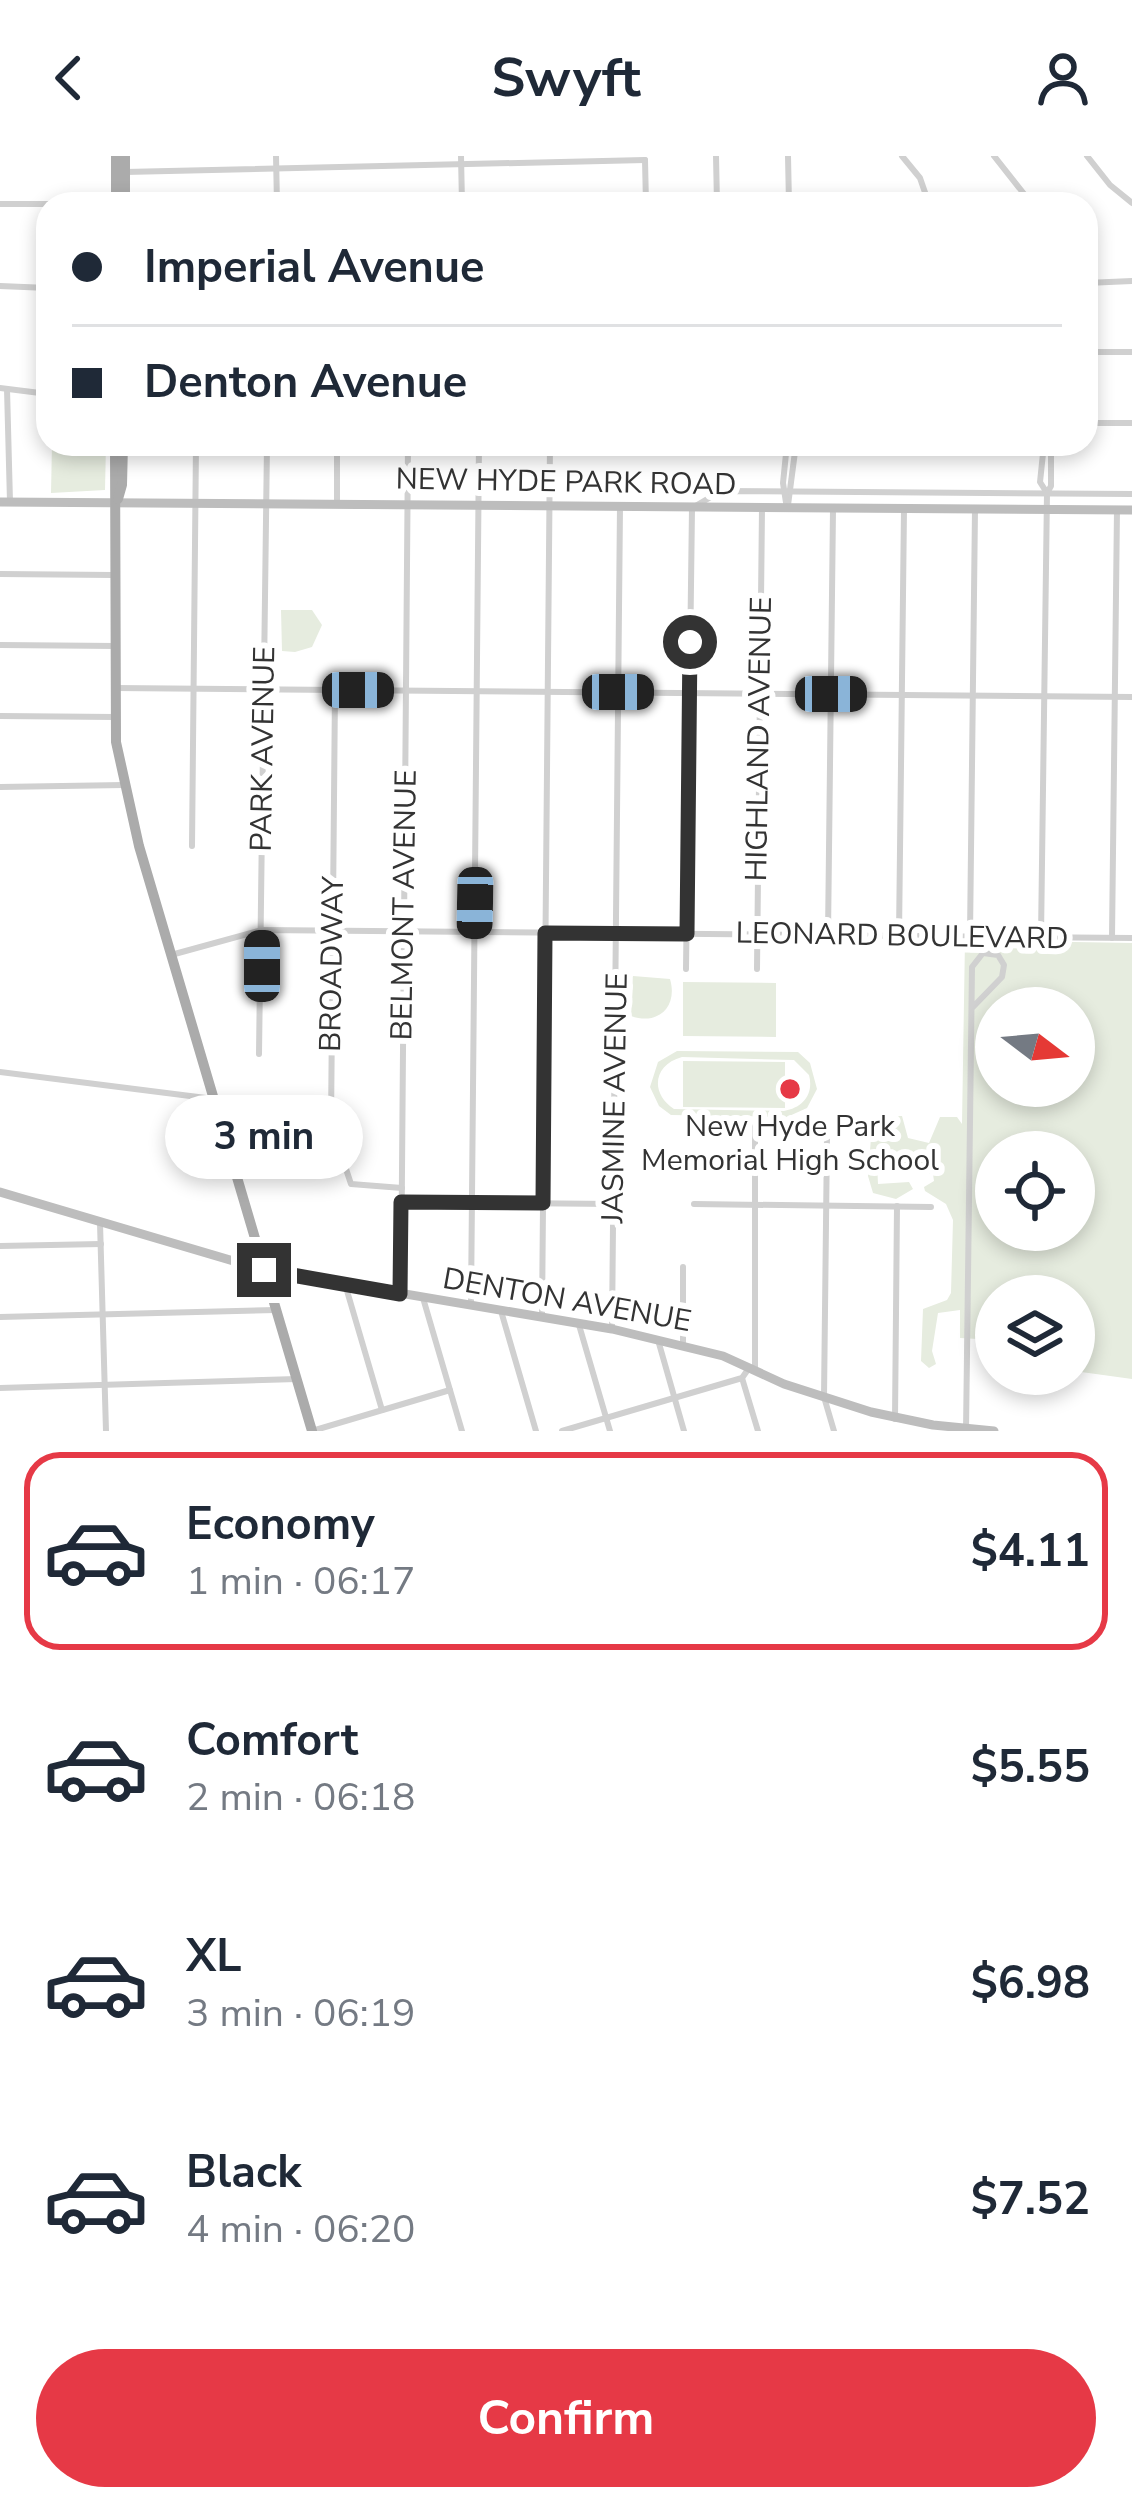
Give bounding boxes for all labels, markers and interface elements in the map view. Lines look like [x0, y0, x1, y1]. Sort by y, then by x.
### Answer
text: Swyft [491, 41, 641, 115]
icon: back [36, 45, 102, 111]
icon: person [1030, 45, 1096, 111]
text: Imperial Avenue [144, 237, 484, 298]
text: Denton Avenue [144, 352, 467, 413]
street label: NEW HYDE PARK ROAD [395, 459, 737, 505]
street label: HIGHLAND AVENUE [736, 596, 782, 882]
route start [663, 615, 717, 669]
street label: PARK AVENUE [241, 646, 285, 852]
car [322, 672, 394, 708]
car [582, 674, 654, 710]
car [795, 676, 867, 712]
street label: BELMONT AVENUE [381, 769, 427, 1041]
car [456, 867, 494, 939]
street label: BROADWAY [310, 875, 354, 1052]
street label: LEONARD BOULEVARD [735, 913, 1069, 959]
car [244, 930, 280, 1002]
street label: JASMINE AVENUE [592, 972, 638, 1225]
north arrow [975, 987, 1095, 1107]
map controls [975, 987, 1095, 1395]
marker: New Hyde Park Memorial High School [777, 1076, 803, 1102]
callout: 3 min [165, 1096, 363, 1180]
place label: New Hyde Park Memorial High School [641, 1106, 939, 1181]
text: 3 min [214, 1110, 314, 1163]
button: locate [975, 1131, 1095, 1251]
route end [237, 1243, 291, 1297]
street label: DENTON AVENUE [440, 1258, 694, 1342]
button: layers [975, 1275, 1095, 1395]
text: Economy [186, 1494, 375, 1555]
icon: car [42, 1497, 150, 1605]
text: $4.11 [971, 1521, 1090, 1582]
text: 1 min · 06:17 [186, 1555, 415, 1608]
text: Comfort [186, 1710, 358, 1771]
icon: car [42, 1713, 150, 1821]
text: $5.55 [971, 1737, 1090, 1798]
text: 2 min · 06:18 [186, 1771, 415, 1824]
text: XL [186, 1926, 242, 1987]
icon: car [42, 1929, 150, 2037]
text: $6.98 [971, 1953, 1090, 2014]
text: 3 min · 06:19 [186, 1987, 415, 2040]
text: Black [186, 2142, 301, 2203]
icon: car [42, 2145, 150, 2253]
text: $7.52 [971, 2169, 1090, 2230]
text: 4 min · 06:20 [186, 2203, 415, 2256]
button: Confirm [36, 2349, 1096, 2487]

